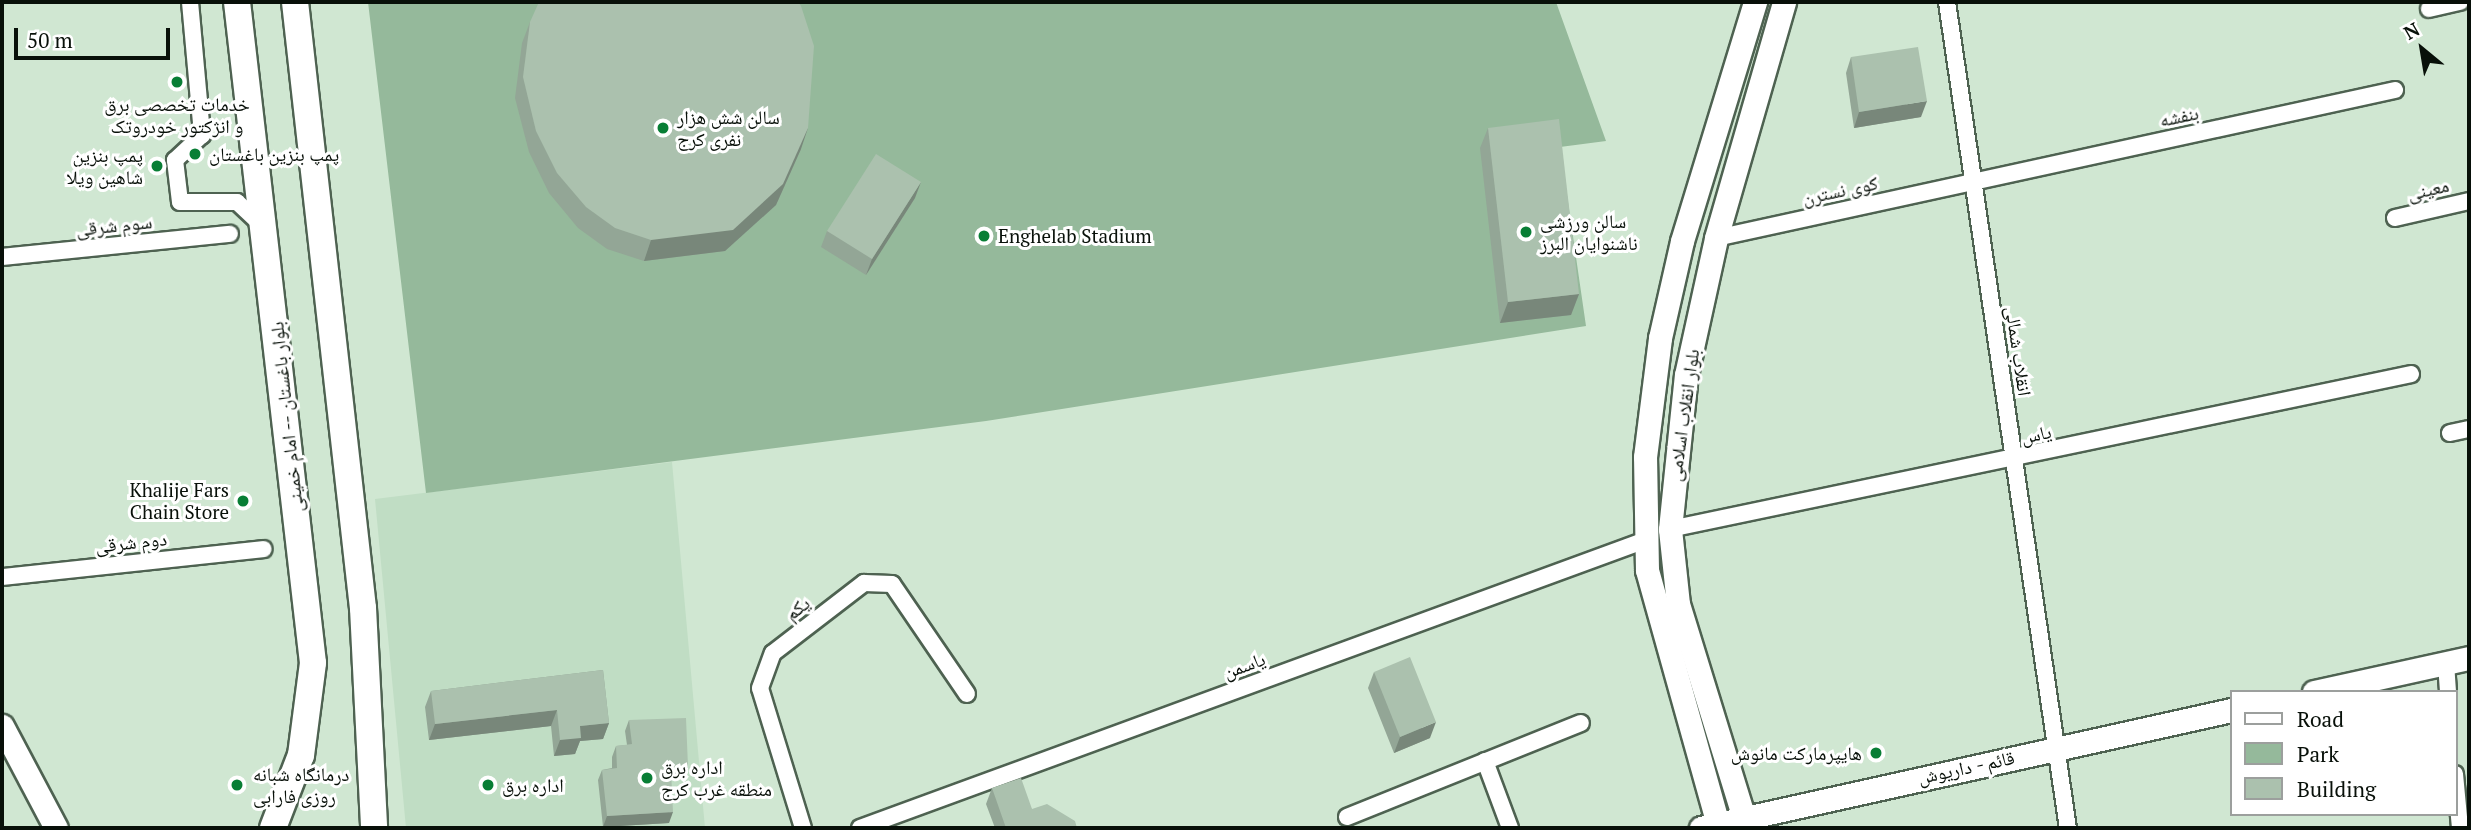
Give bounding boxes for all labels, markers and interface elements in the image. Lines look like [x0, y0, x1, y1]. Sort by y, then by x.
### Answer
scale bar [18, 14, 173, 58]
north arrow [2387, 14, 2457, 84]
text: N [2399, 16, 2424, 45]
text: 50 m [27, 26, 73, 54]
marker: خدمات تخصصی برق و انژکتور خودروتک [169, 74, 185, 90]
place label: خدمات تخصصی برق و انژکتور خودروتک [104, 93, 250, 137]
street label: بنفشه [2157, 101, 2201, 131]
place label: سالن شش هزار نفری کرج [677, 106, 780, 150]
marker: سالن شش هزار نفری کرج [655, 120, 671, 136]
place label: پمپ بنزین باغستان [209, 143, 339, 165]
place label: پمپ بنزین شاهین ویلا [66, 144, 143, 188]
marker: پمپ بنزین باغستان [187, 146, 203, 162]
marker: پمپ بنزین شاهین ویلا [149, 158, 165, 174]
street label: کوی نسترن [1800, 171, 1880, 209]
street label: معینی [2405, 173, 2451, 205]
street label: سوم شرقی [75, 210, 153, 240]
place label: سالن ورزشی ناشنوایان البرز [1540, 210, 1638, 254]
marker: سالن ورزشی ناشنوایان البرز [1518, 224, 1534, 240]
place label: Enghelab Stadium [998, 225, 1152, 247]
marker: Enghelab Stadium [976, 228, 992, 244]
street label: انقلاب شمالی [2001, 305, 2037, 397]
street label: بلوار باغستان -- امام خمینی [265, 320, 307, 514]
street label: بلوار انقلاب اسلامی [1662, 347, 1704, 483]
street label: یاس [2019, 420, 2053, 448]
place label: Khalije Fars Chain Store [129, 479, 229, 523]
marker: Khalije Fars Chain Store [235, 493, 251, 509]
street label: دوم شرقی [94, 527, 168, 557]
street label: یکم [780, 591, 814, 625]
street label: یاسمن [1220, 647, 1268, 683]
legend [2230, 690, 2457, 816]
text: Road [2297, 705, 2344, 733]
text: Park [2297, 740, 2339, 768]
place label: هایپرمارکت مانوش [1731, 742, 1862, 764]
marker: هایپرمارکت مانوش [1868, 745, 1884, 761]
street label: قائم - داریوش [1915, 745, 2017, 789]
place label: اداره برق منطقه غرب کرج [661, 756, 772, 800]
place label: درمانگاه شبانه روزی فارابی [253, 763, 349, 807]
marker: اداره برق منطقه غرب کرج [639, 770, 655, 786]
place label: اداره برق [502, 774, 564, 796]
marker: درمانگاه شبانه روزی فارابی [227, 775, 247, 795]
text: Building [2297, 775, 2376, 803]
marker: اداره برق [480, 777, 496, 793]

